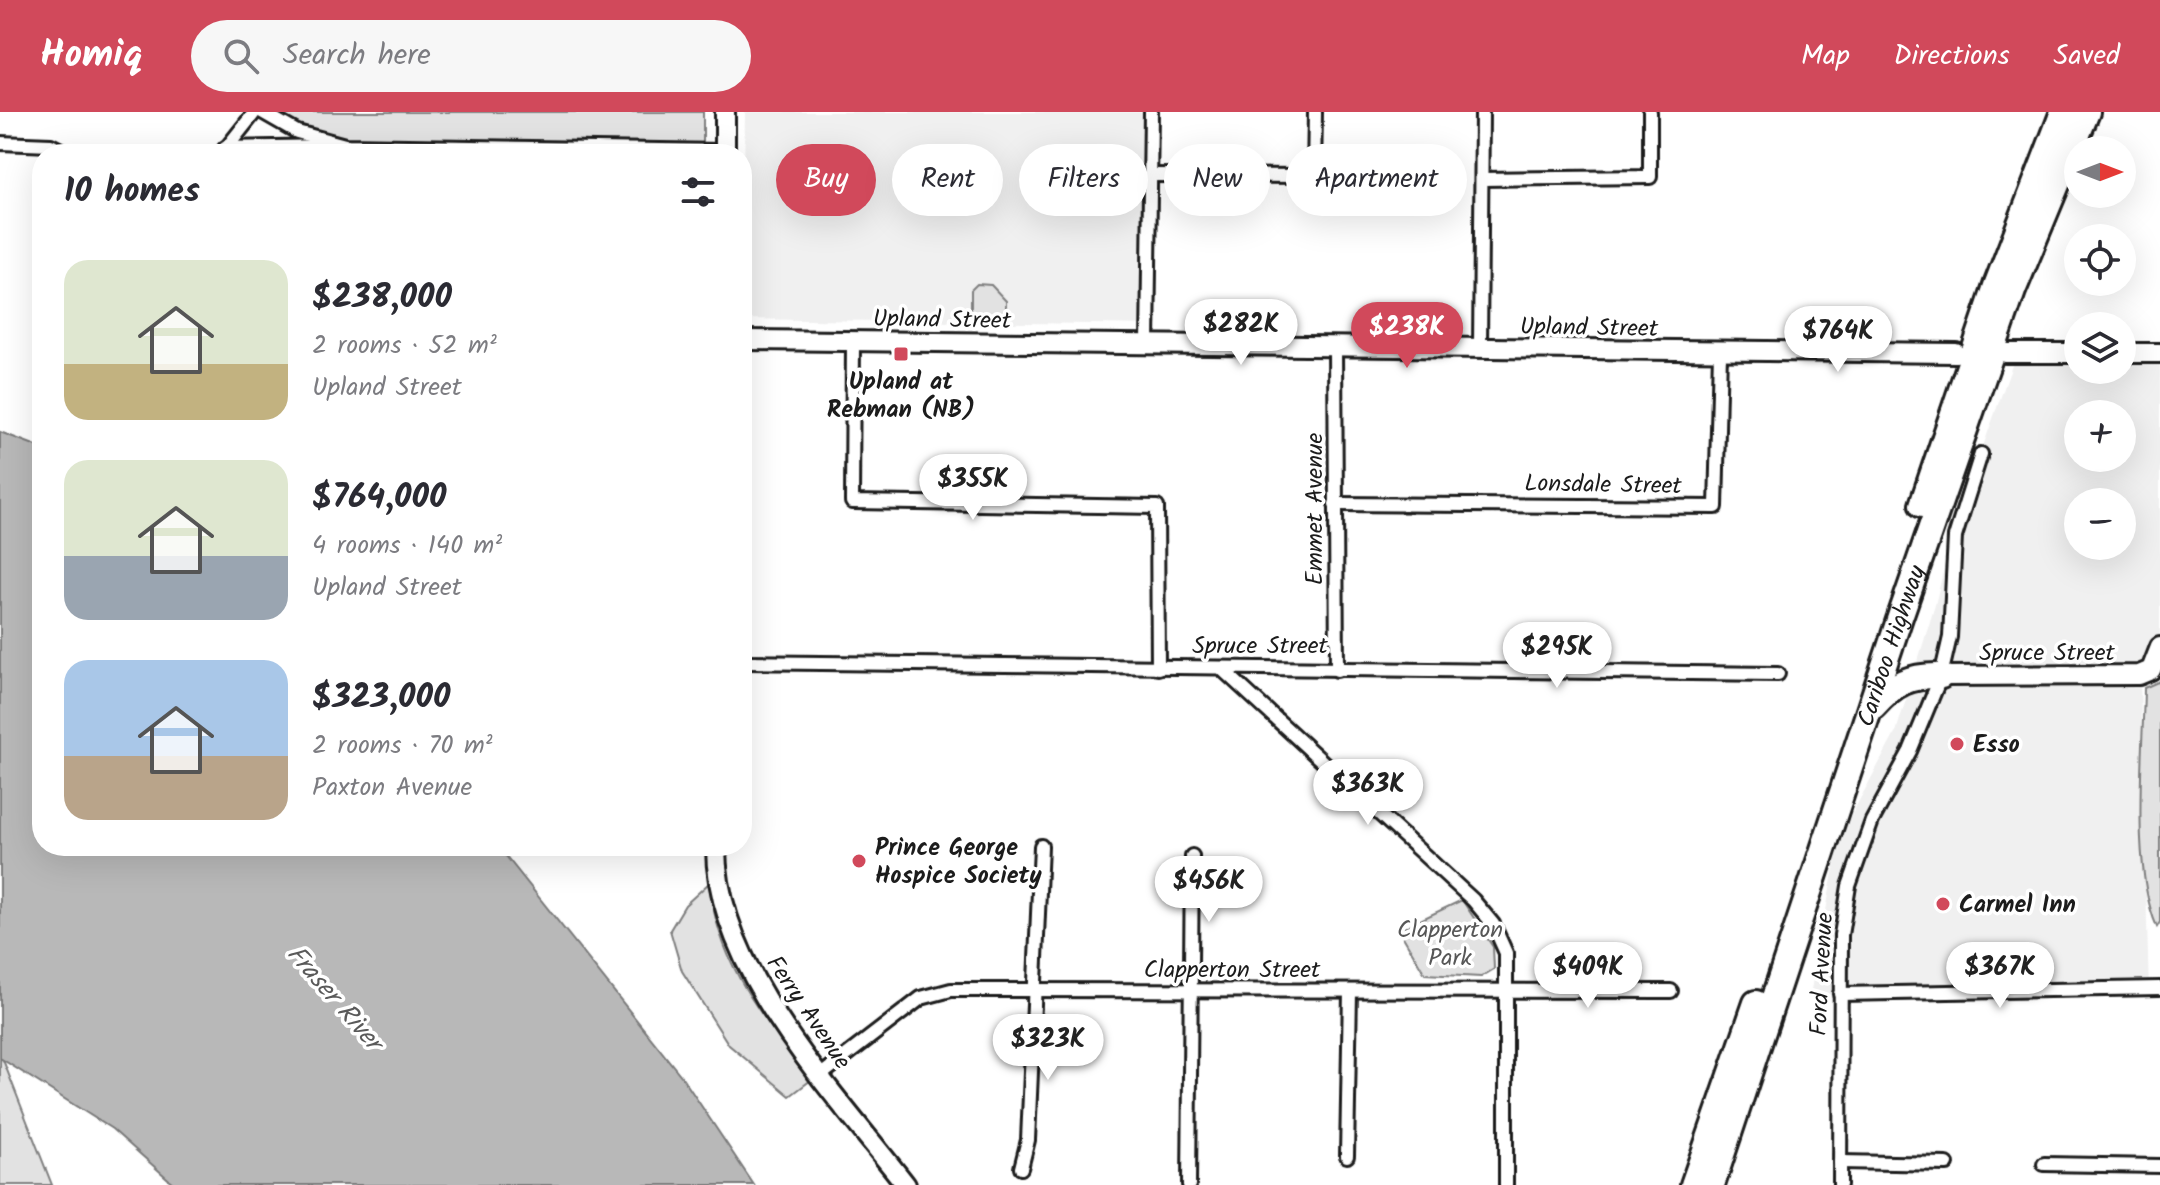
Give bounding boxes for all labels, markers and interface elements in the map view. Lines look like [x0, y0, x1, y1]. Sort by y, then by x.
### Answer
search box [191, 20, 751, 92]
text: Homiq [40, 26, 143, 86]
text: Search here [283, 32, 431, 80]
icon: search [219, 34, 263, 78]
text: Map [1801, 34, 1850, 79]
text: Directions [1894, 34, 2010, 79]
text: Saved [2054, 34, 2120, 79]
north arrow [2064, 136, 2136, 208]
map controls [2064, 136, 2136, 560]
chip: Buy [776, 144, 876, 216]
chip: Rent [892, 144, 1003, 216]
chip: Filters [1019, 144, 1148, 216]
chip: New [1164, 144, 1270, 216]
chip: Apartment [1286, 144, 1467, 216]
text: 10 homes [64, 165, 200, 219]
icon: filters [676, 170, 720, 214]
button: locate [2064, 224, 2136, 296]
text: $238,000 [312, 271, 452, 325]
icon: home [128, 292, 224, 388]
pin: $282K [1185, 299, 1297, 367]
street label: Upland Street [873, 300, 1012, 341]
pin: $238K [1351, 302, 1463, 370]
text: $282K [1203, 304, 1279, 346]
pin: $764K [1782, 306, 1894, 374]
text: $238K [1369, 307, 1445, 349]
street label: Upland Street [1520, 308, 1659, 349]
text: $764K [1802, 311, 1874, 353]
button: layers [2064, 312, 2136, 384]
text: 2 rooms · 52 m² [312, 325, 497, 367]
marker: Upland at Rebman (NB) [892, 345, 910, 363]
place label: Upland at Rebman (NB) [827, 363, 975, 430]
text: Upland Street [312, 367, 462, 409]
button: + [2064, 400, 2136, 472]
street label: Emmet Avenue [1296, 432, 1335, 585]
pin: $355K [917, 454, 1029, 522]
text: $355K [937, 459, 1009, 501]
street label: Lonsdale Street [1524, 465, 1683, 506]
text: $764,000 [312, 471, 446, 525]
button: − [2064, 488, 2136, 560]
icon: home [128, 492, 224, 588]
text: 4 rooms · 140 m² [312, 525, 502, 567]
street label: Cariboo Highway [1847, 560, 1938, 732]
text: Upland Street [312, 567, 462, 609]
pin: $295K [1501, 622, 1613, 690]
street label: Spruce Street [1192, 627, 1329, 666]
text: $295K [1521, 627, 1593, 669]
street label: Spruce Street [1979, 634, 2116, 673]
text: $323,000 [312, 671, 450, 725]
icon: home [128, 692, 224, 788]
text: 2 rooms · 70 m² [312, 725, 493, 767]
place label: Esso [1973, 726, 2020, 765]
marker: Esso [1948, 735, 1966, 753]
pin: $363K [1312, 759, 1424, 827]
text: $363K [1331, 764, 1405, 806]
text: Paxton Avenue [312, 767, 472, 809]
place label: Prince George Hospice Society [875, 829, 1042, 896]
marker: Prince George Hospice Society [850, 852, 868, 870]
pin: $456K [1153, 856, 1265, 924]
text: $456K [1173, 861, 1245, 903]
place label: Carmel Inn [1959, 886, 2076, 925]
marker: Carmel Inn [1934, 895, 1952, 913]
park label: Clapperton Park [1397, 911, 1503, 978]
street label: Ford Avenue [1800, 911, 1845, 1037]
water label: Fraser River [275, 936, 395, 1065]
pin: $409K [1532, 942, 1644, 1010]
pin: $367K [1944, 942, 2056, 1010]
text: $409K [1552, 947, 1624, 989]
text: $367K [1964, 947, 2036, 989]
street label: Ferry Avenue [755, 948, 861, 1078]
street label: Clapperton Street [1144, 951, 1321, 990]
pin: $323K [992, 1014, 1104, 1082]
text: $323K [1011, 1019, 1085, 1061]

